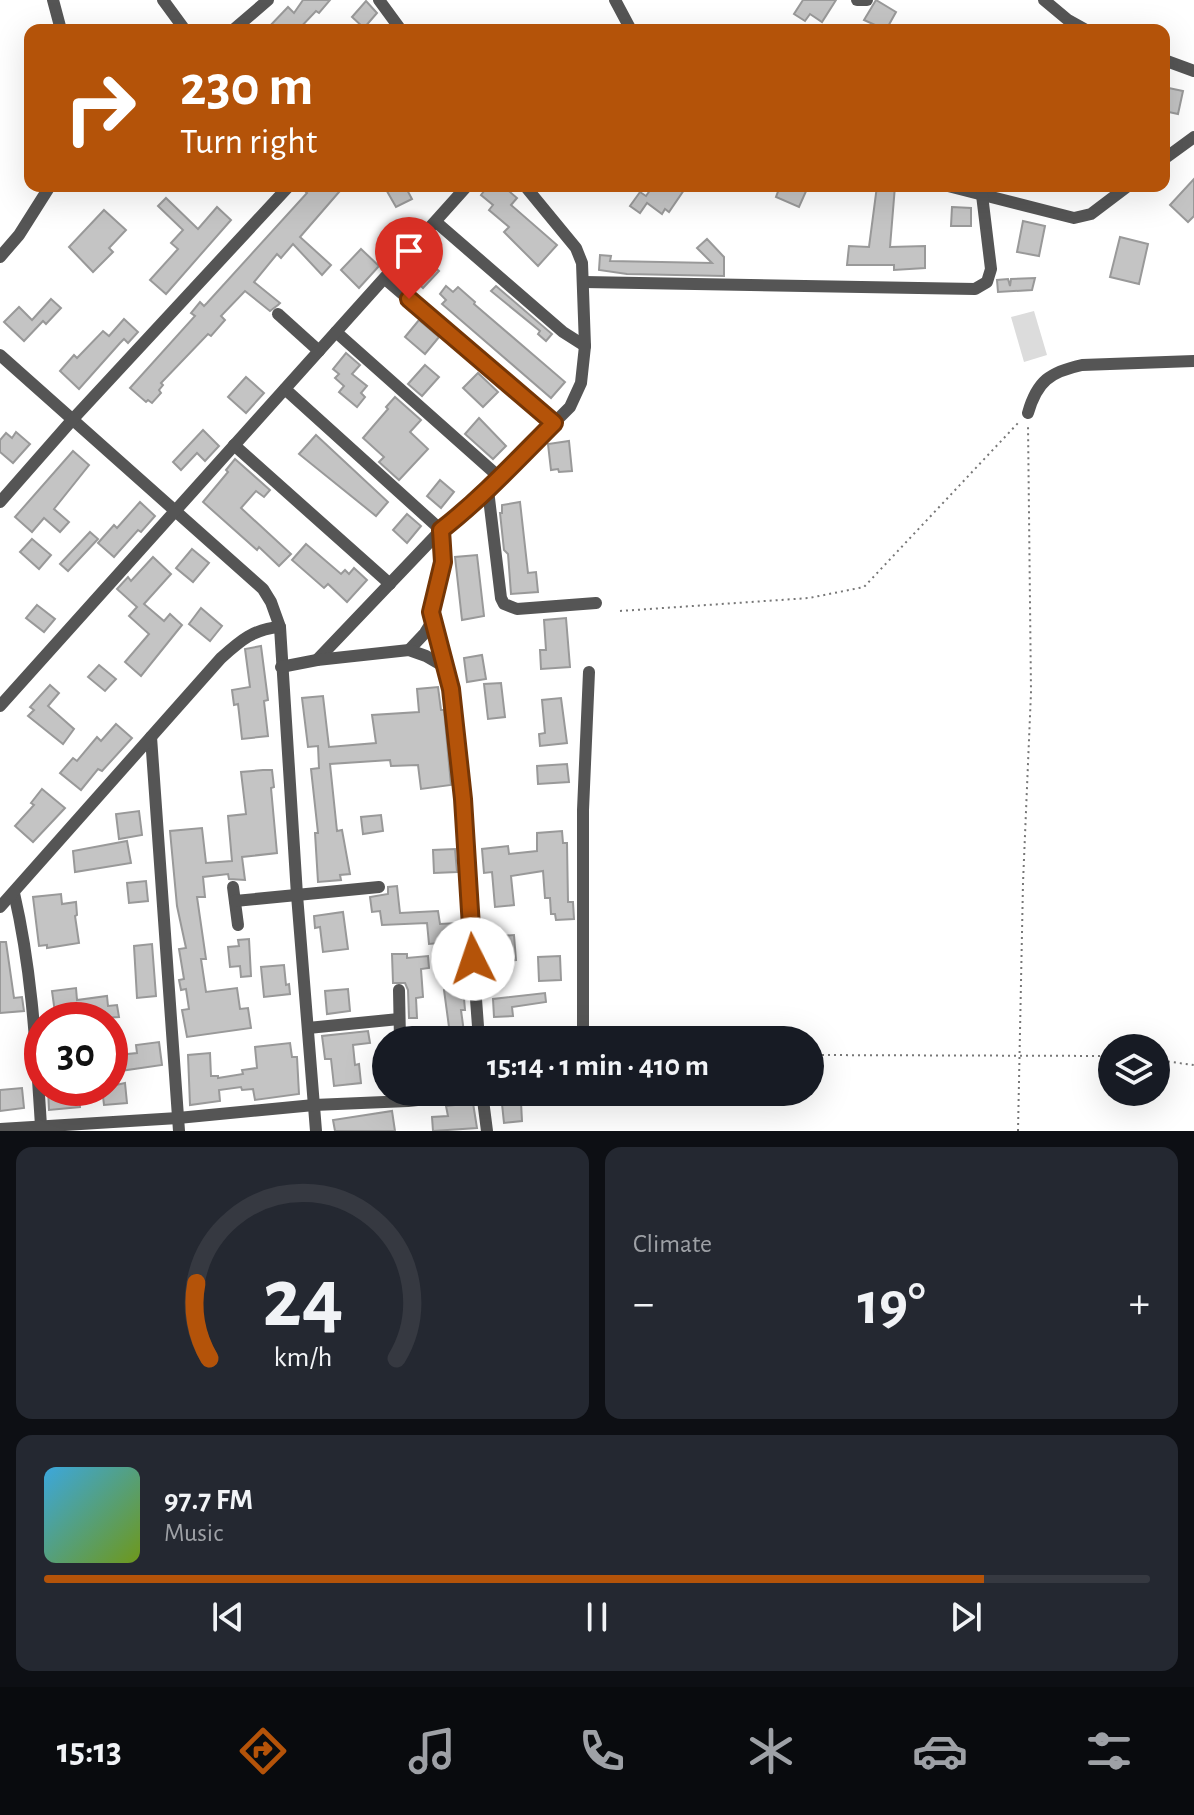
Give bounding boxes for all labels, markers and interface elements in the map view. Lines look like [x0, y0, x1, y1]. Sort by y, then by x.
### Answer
icon: right [48, 56, 152, 160]
text: 230 m [180, 59, 313, 115]
text: Turn right [180, 124, 317, 160]
pin [375, 217, 443, 299]
icon: arrive [387, 229, 431, 273]
position arrow [431, 917, 515, 1001]
speed limit sign: 30 [24, 1002, 128, 1106]
map controls [1098, 1034, 1170, 1106]
button: layers [1098, 1034, 1170, 1106]
text: 15:14 · 1 min · 410 m [487, 1051, 709, 1081]
text: Climate [633, 1231, 712, 1257]
text: 24 [262, 1258, 343, 1342]
text: 19° [857, 1275, 926, 1335]
text: − [633, 1282, 654, 1326]
text: + [1129, 1282, 1150, 1326]
text: km/h [273, 1343, 332, 1372]
text: 97.7 FM [164, 1485, 253, 1515]
text: Music [164, 1520, 223, 1546]
icon: previous [206, 1595, 250, 1639]
icon: pause [575, 1595, 619, 1639]
icon: next [944, 1595, 988, 1639]
icon: directions [235, 1723, 291, 1779]
icon: music [404, 1723, 460, 1779]
icon: phone [574, 1723, 630, 1779]
icon: climate [743, 1723, 799, 1779]
icon: car [912, 1723, 968, 1779]
icon: filters [1081, 1723, 1137, 1779]
text: 15:13 [57, 1733, 122, 1769]

